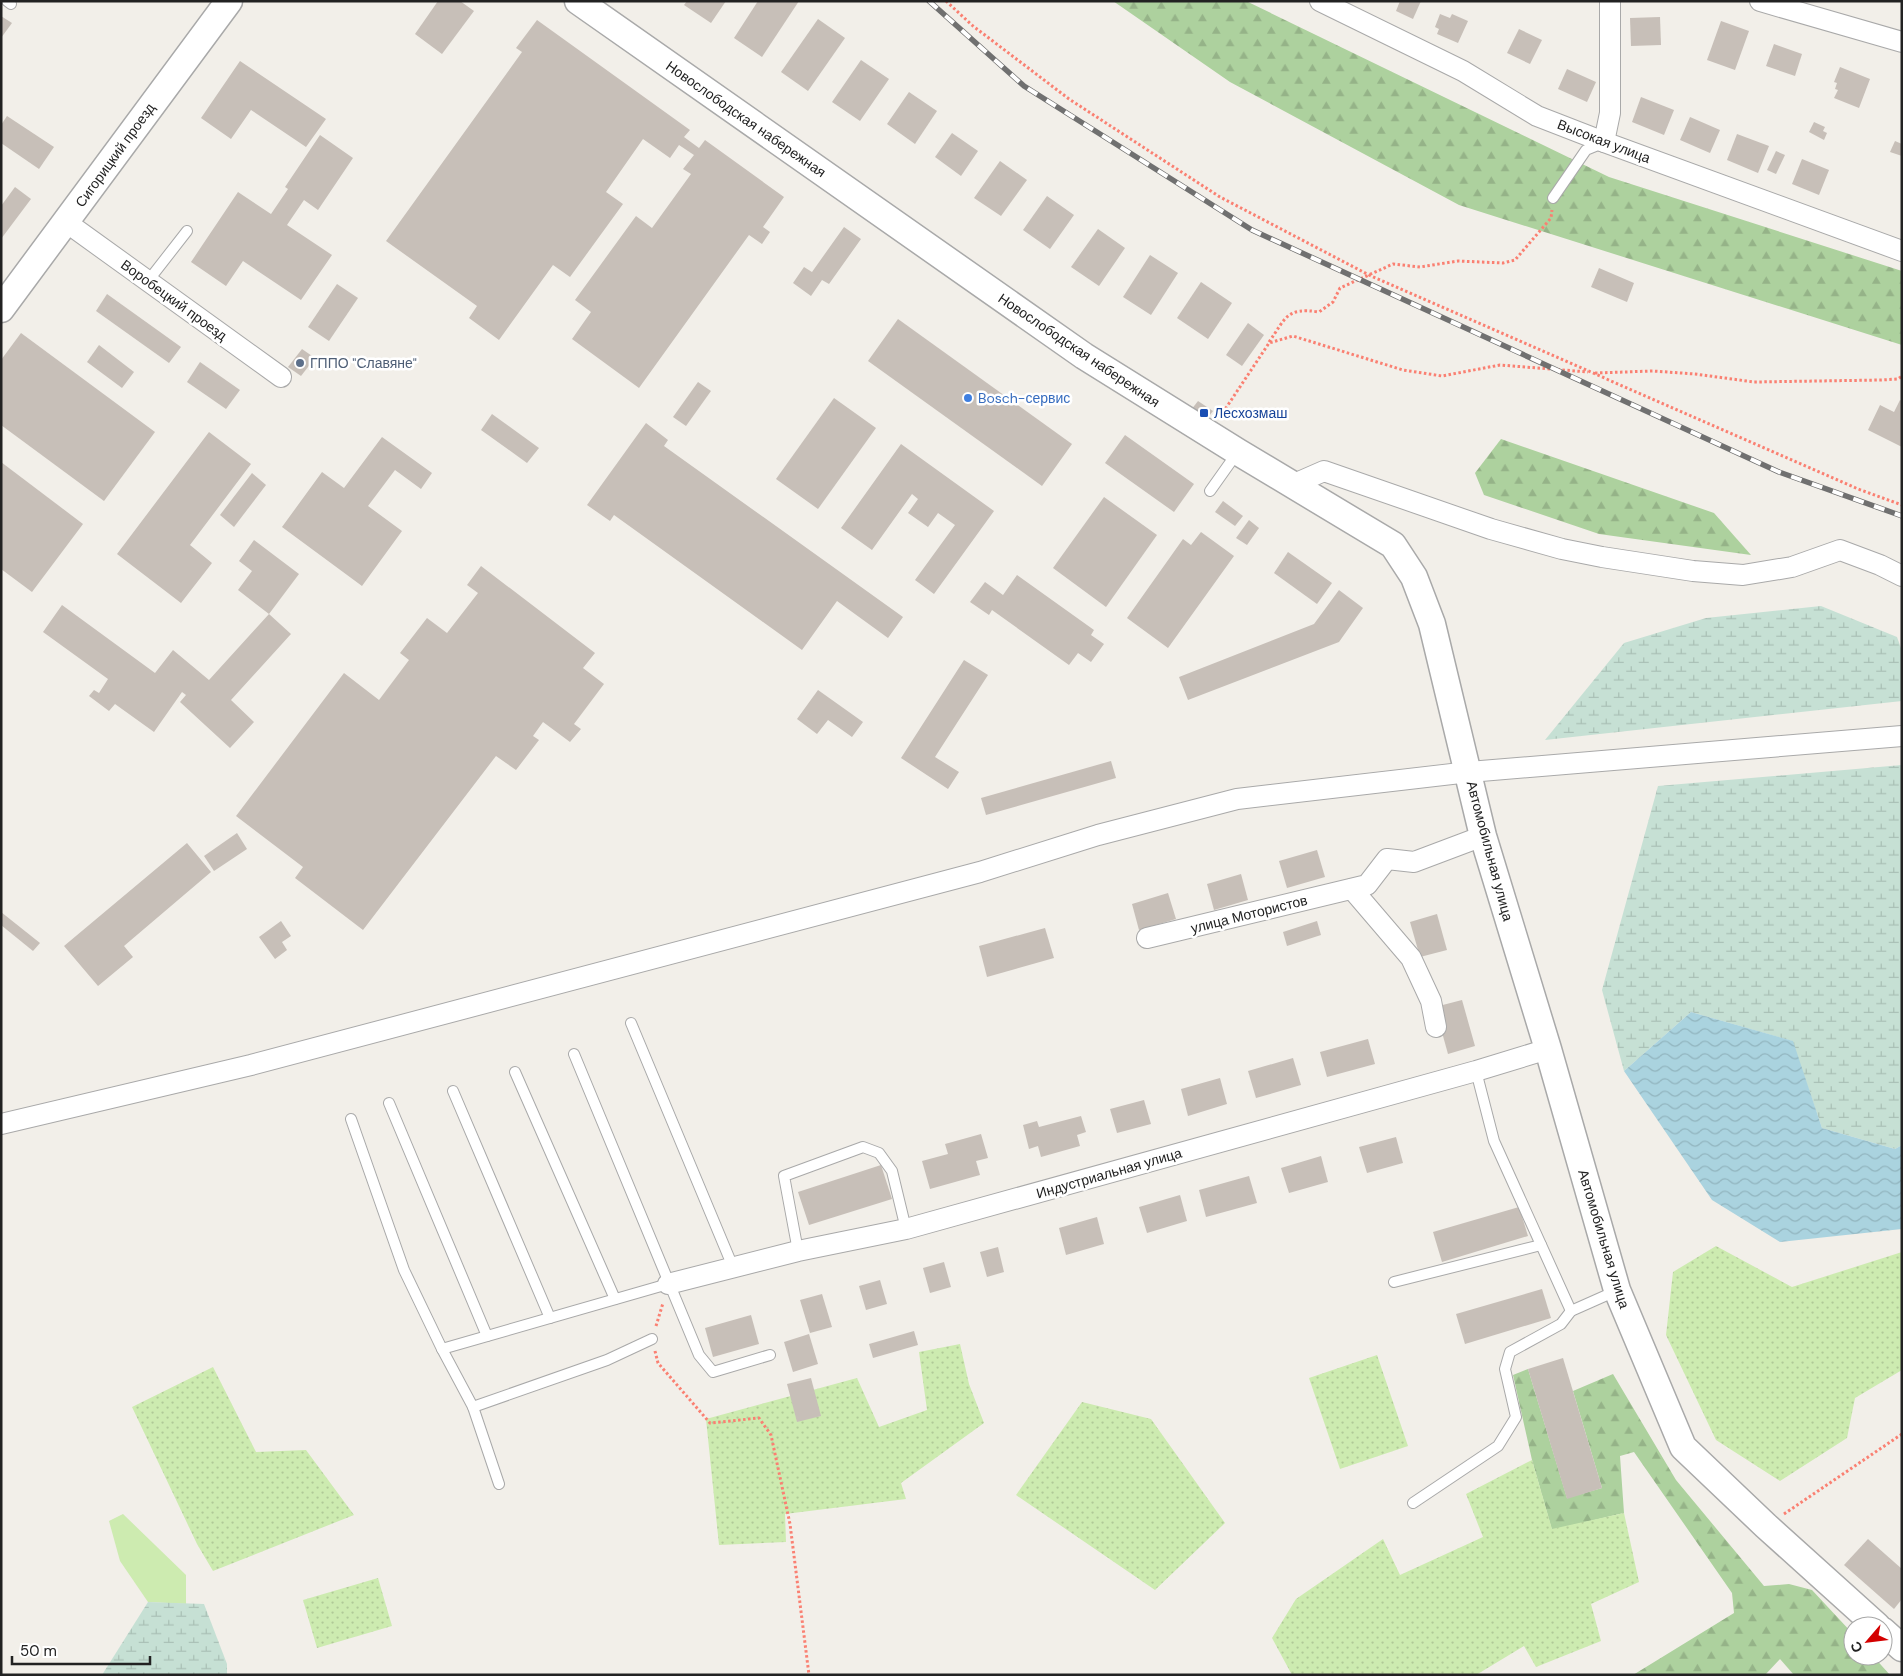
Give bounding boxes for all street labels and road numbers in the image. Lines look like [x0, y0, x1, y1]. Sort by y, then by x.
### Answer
street label: Новослободская набережная [662, 57, 830, 181]
street label: Сигорицкий проезд [71, 99, 159, 211]
street label: Высокая улица [1555, 115, 1653, 167]
street label: Воробецкий проезд [117, 255, 231, 345]
street label: Новослободская набережная [995, 289, 1163, 411]
street label: Автомобильная улица [1463, 779, 1517, 923]
street label: улица Мотористов [1189, 891, 1309, 937]
street label: Индустриальная улица [1034, 1144, 1184, 1202]
street label: Автомобильная улица [1574, 1167, 1634, 1311]

